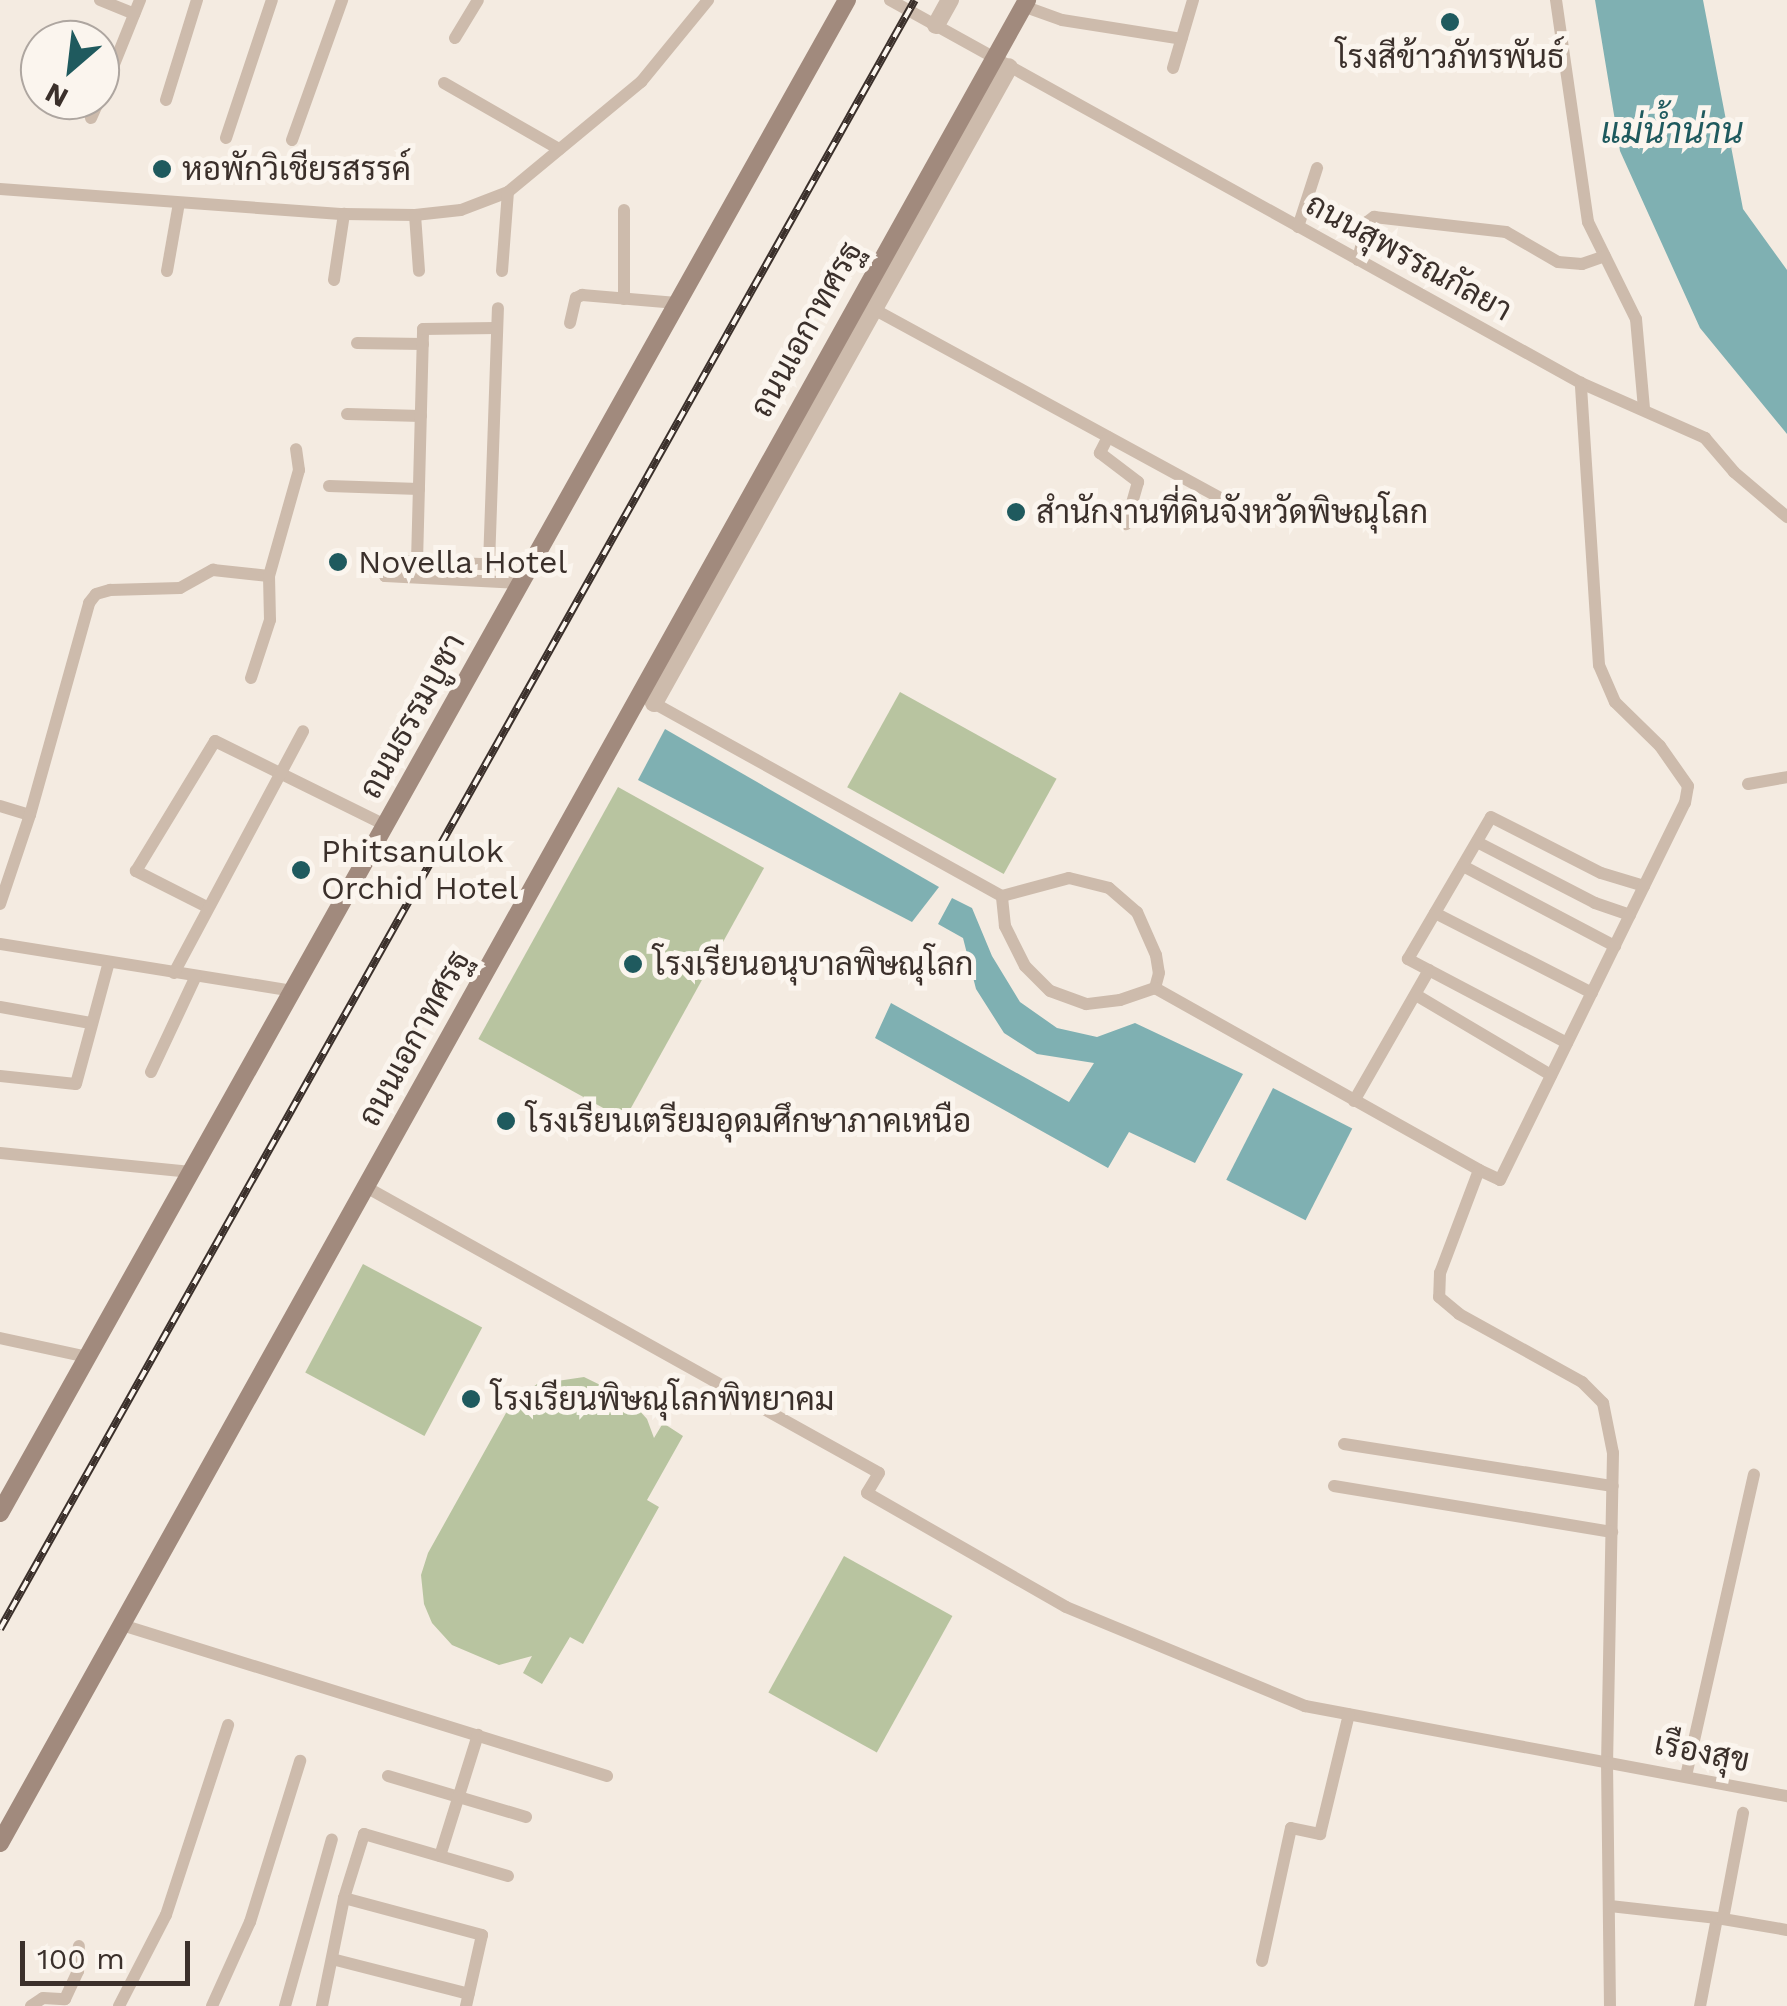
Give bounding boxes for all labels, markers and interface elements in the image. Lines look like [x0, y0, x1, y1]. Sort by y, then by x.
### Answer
marker: โรงสีข้าวภัทรพันธ์ [1439, 11, 1461, 33]
north arrow [20, 20, 120, 120]
place label: โรงสีข้าวภัทรพันธ์ [1336, 38, 1564, 76]
text: N [40, 76, 74, 115]
water label: แม่น้ำน่าน [1601, 110, 1743, 152]
place label: หอพักวิเชียรสรรค์ [182, 150, 411, 188]
marker: หอพักวิเชียรสรรค์ [151, 158, 173, 180]
street label: ถนนสุพรรณกัลยา [1299, 185, 1519, 329]
street label: ถนนเอกาทศรฐ [742, 234, 870, 424]
place label: สำนักงานที่ดินจังหวัดพิษณุโลก [1036, 493, 1428, 531]
marker: สำนักงานที่ดินจังหวัดพิษณุโลก [1005, 501, 1027, 523]
place label: Novella Hotel [358, 543, 568, 581]
marker: Novella Hotel [327, 551, 349, 573]
street label: ถนนธรรมบูชา [351, 627, 473, 805]
place label: Phitsanulok Orchid Hotel [321, 833, 518, 908]
marker: Phitsanulok Orchid Hotel [290, 859, 312, 881]
street label: ถนนเอกาทศรฐ [350, 943, 478, 1133]
place label: โรงเรียนอนุบาลพิษณุโลก [653, 945, 974, 983]
marker: โรงเรียนอนุบาลพิษณุโลก [622, 953, 644, 975]
place label: โรงเรียนเตรียมอุดมศึกษาภาคเหนือ [526, 1102, 971, 1140]
marker: โรงเรียนเตรียมอุดมศึกษาภาคเหนือ [495, 1110, 517, 1132]
place label: โรงเรียนพิษณุโลกพิทยาคม [491, 1380, 834, 1418]
marker: โรงเรียนพิษณุโลกพิทยาคม [460, 1388, 482, 1410]
street label: เรืองสุข [1651, 1724, 1753, 1780]
scale bar [25, 1921, 195, 1983]
text: 100 m [37, 1941, 125, 1976]

